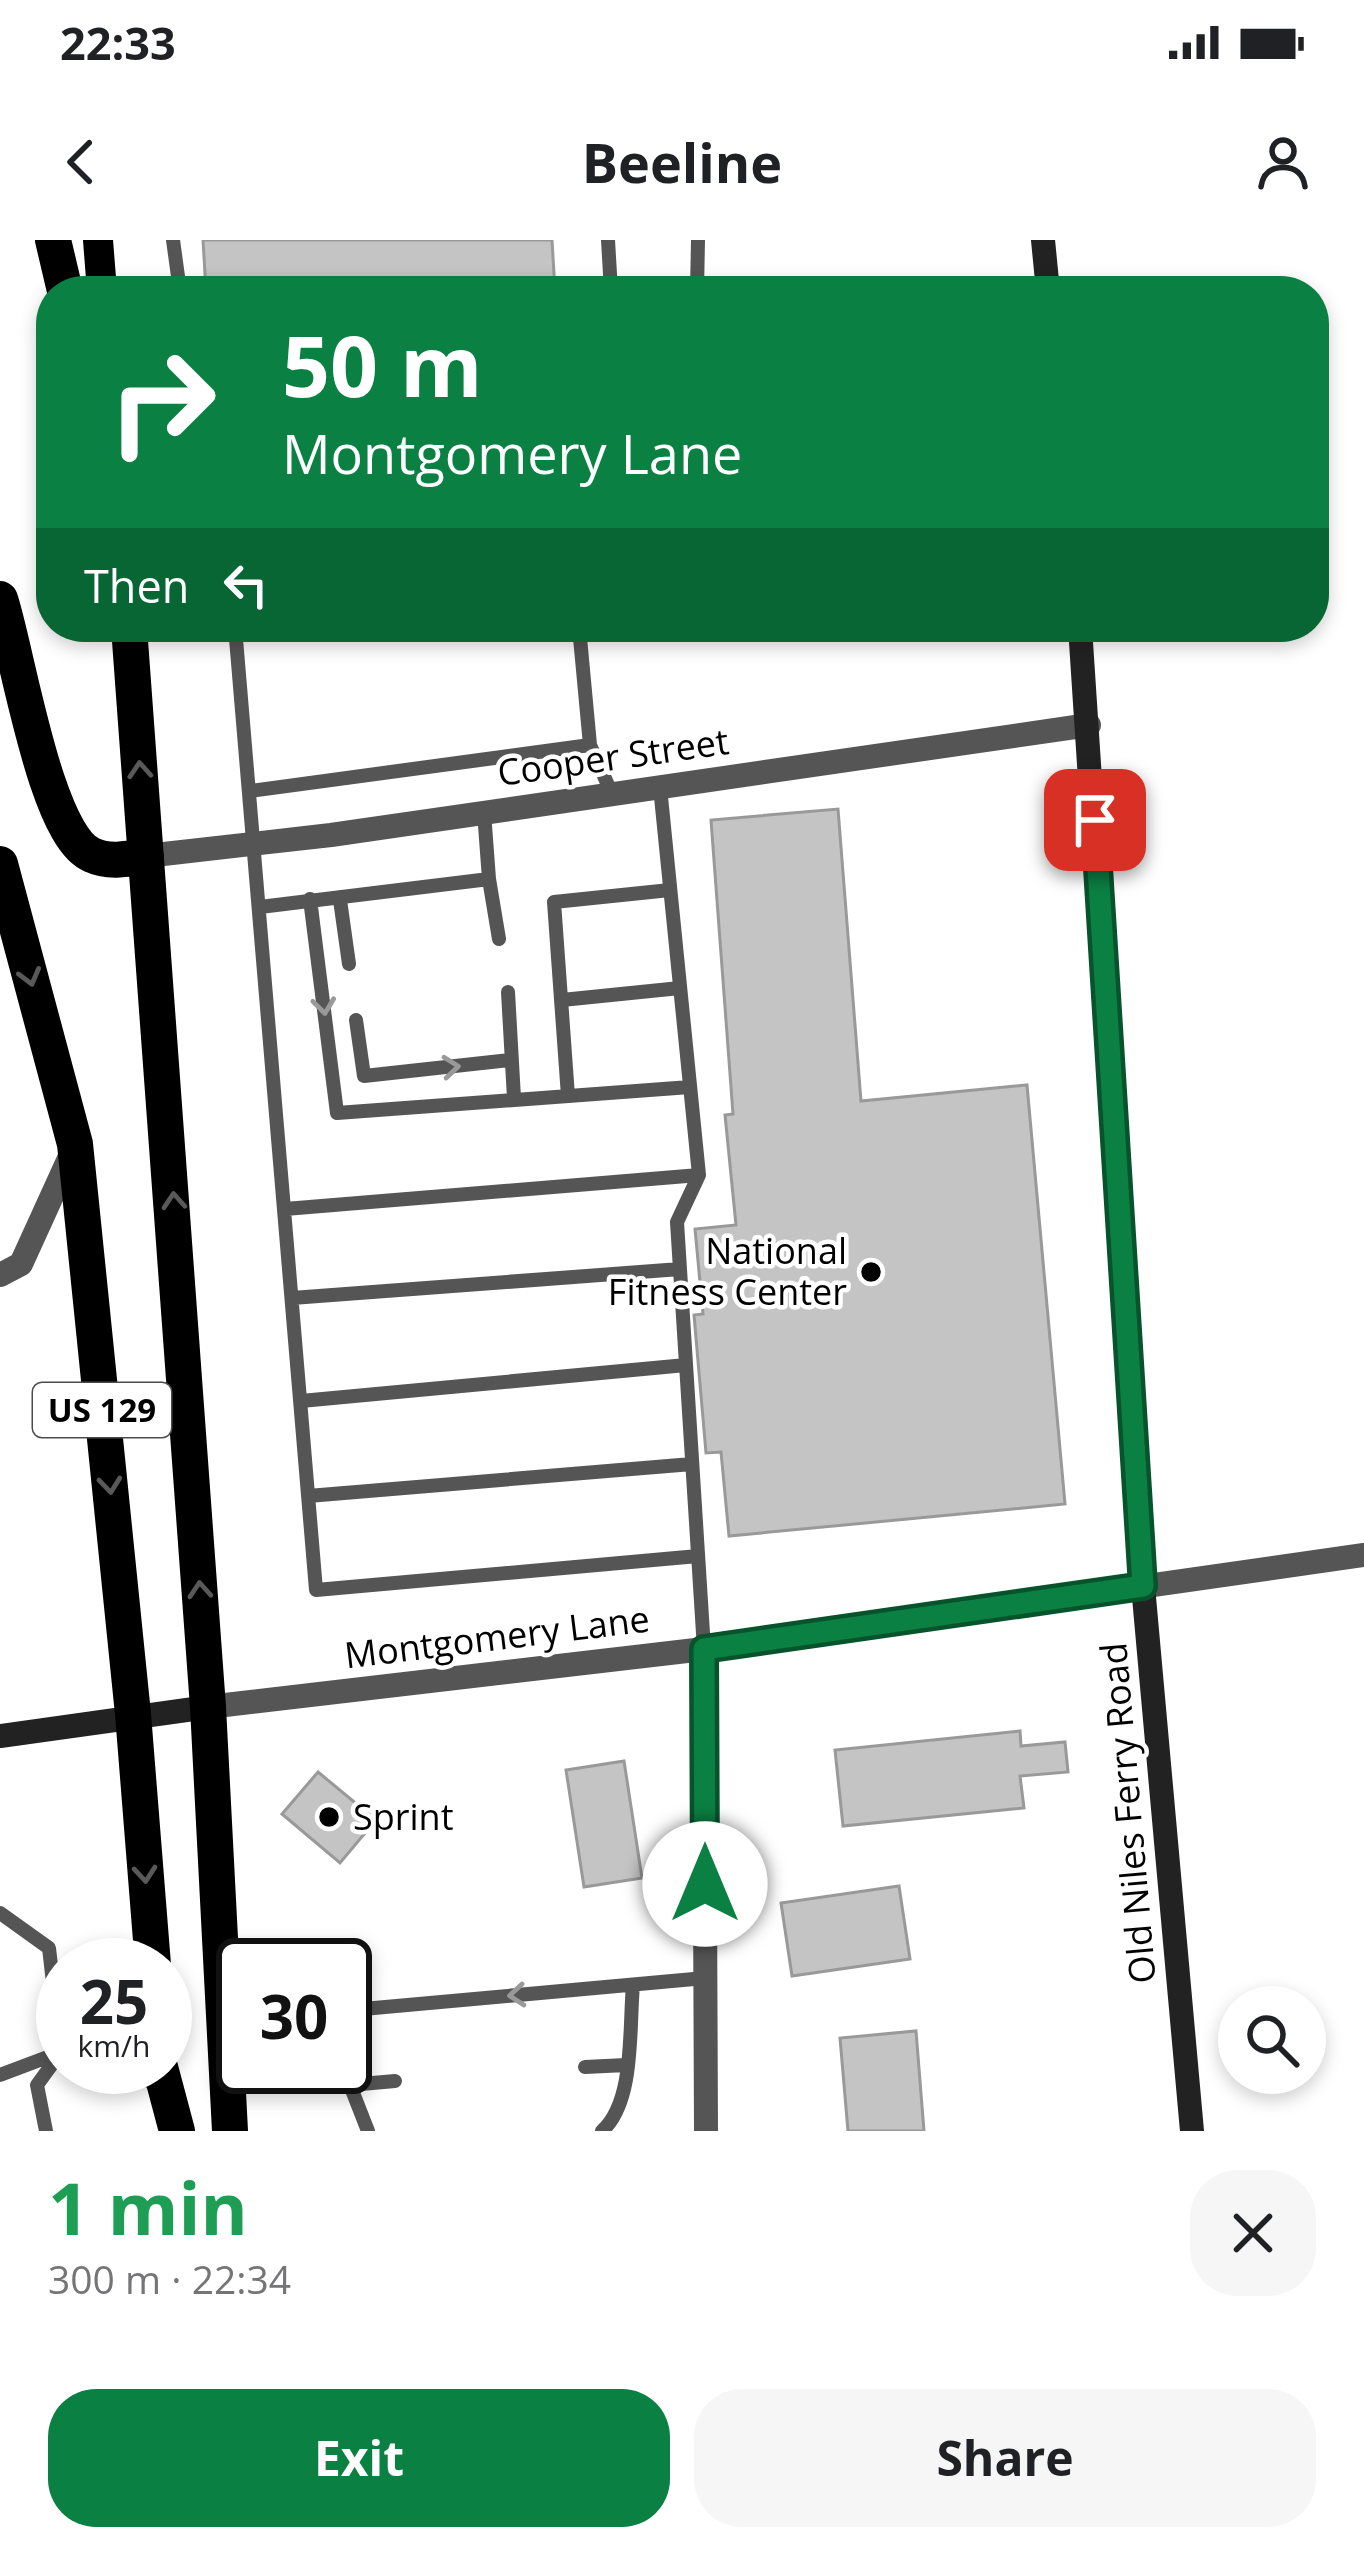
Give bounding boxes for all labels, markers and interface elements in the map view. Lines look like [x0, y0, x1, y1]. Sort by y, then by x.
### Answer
text: 22:33 [60, 12, 176, 73]
text: Beeline [582, 125, 782, 199]
icon: back [48, 129, 114, 195]
icon: person [1250, 129, 1316, 195]
text: 50 m [282, 307, 482, 422]
icon: right [84, 324, 240, 480]
text: Montgomery Lane [282, 416, 742, 490]
icon: left [213, 552, 279, 618]
text: Then [84, 555, 189, 616]
street label: Cooper Street [494, 716, 732, 797]
one-way arrow [127, 760, 153, 779]
pin [1044, 769, 1146, 871]
icon: arrive [1062, 787, 1128, 853]
one-way arrow [16, 966, 41, 987]
one-way arrow [310, 996, 336, 1016]
one-way arrow [441, 1054, 461, 1080]
one-way arrow [161, 1191, 187, 1210]
place label: National Fitness Center [608, 1226, 847, 1316]
marker: National Fitness Center [858, 1259, 884, 1285]
road number: US 129 [33, 1383, 171, 1437]
one-way arrow [96, 1475, 122, 1495]
one-way arrow [187, 1580, 213, 1599]
street label: Montgomery Lane [342, 1593, 652, 1680]
street label: Old Niles Ferry Road [1088, 1641, 1167, 1986]
place label: Sprint [353, 1792, 453, 1841]
marker: Sprint [316, 1804, 342, 1830]
position arrow [642, 1821, 768, 1947]
one-way arrow [132, 1865, 158, 1884]
speed limit sign: 30 [216, 1938, 372, 2094]
text: 25 [80, 1960, 148, 2042]
one-way arrow [507, 1982, 526, 2008]
map controls [1218, 1986, 1326, 2094]
button: search [1218, 1986, 1326, 2094]
text: km/h [78, 2025, 150, 2066]
text: 1 min [48, 2158, 248, 2256]
button: close [1190, 2170, 1316, 2296]
text: 300 m · 22:34 [48, 2252, 291, 2305]
button: Exit [48, 2389, 670, 2527]
button: Share [694, 2389, 1316, 2527]

